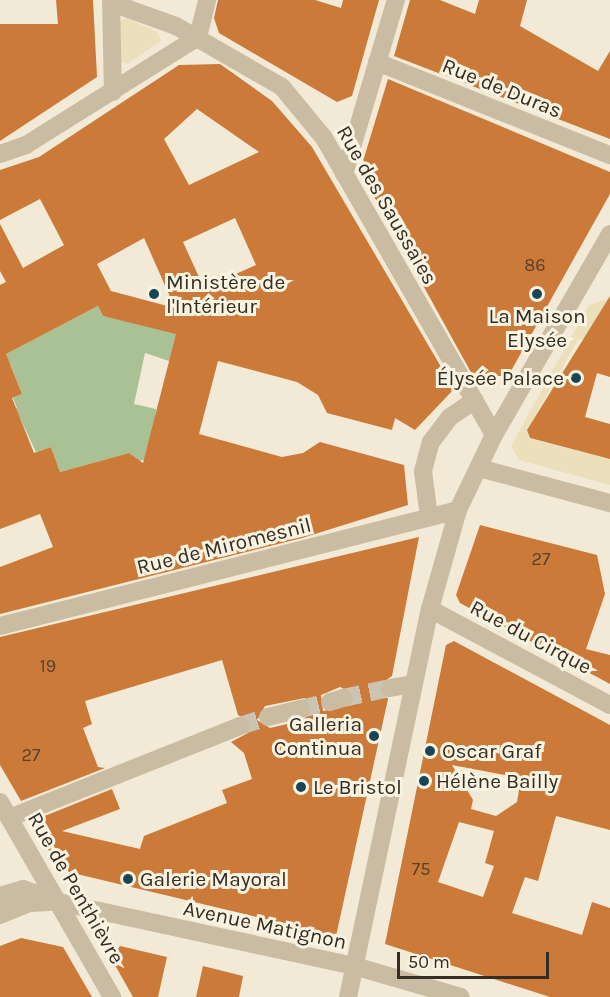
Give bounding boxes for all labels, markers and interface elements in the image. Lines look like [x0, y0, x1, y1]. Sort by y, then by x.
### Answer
street label: Rue de Duras [439, 53, 565, 123]
street label: Rue des Saussaies [331, 121, 443, 289]
house number: 86 [524, 254, 546, 276]
place label: Ministère de l'Intérieur [166, 269, 285, 319]
marker: Ministère de l'Intérieur [147, 287, 161, 301]
marker: La Maison Elysée [530, 287, 544, 301]
place label: La Maison Elysée [488, 303, 586, 353]
place label: Élysée Palace [437, 365, 564, 391]
marker: Élysée Palace [569, 371, 583, 385]
street label: Rue de Miromesnil [134, 512, 314, 580]
house number: 27 [532, 548, 550, 570]
street label: Rue du Cirque [466, 594, 596, 680]
house number: 19 [40, 655, 56, 677]
place label: Galleria Continua [274, 711, 362, 761]
marker: Galleria Continua [367, 729, 381, 743]
place label: Oscar Graf [442, 738, 541, 764]
house number: 27 [22, 744, 40, 766]
marker: Oscar Graf [423, 744, 437, 758]
place label: Hélène Bailly [436, 768, 558, 794]
place label: Le Bristol [313, 774, 402, 800]
marker: Hélène Bailly [417, 774, 431, 788]
marker: Le Bristol [294, 780, 308, 794]
street label: Rue de Penthièvre [22, 808, 130, 968]
house number: 75 [412, 858, 430, 880]
place label: Galerie Mayoral [140, 866, 287, 892]
marker: Galerie Mayoral [121, 872, 135, 886]
street label: Avenue Matignon [181, 895, 349, 955]
scale bar [400, 940, 552, 978]
text: 50 m [408, 951, 450, 973]

